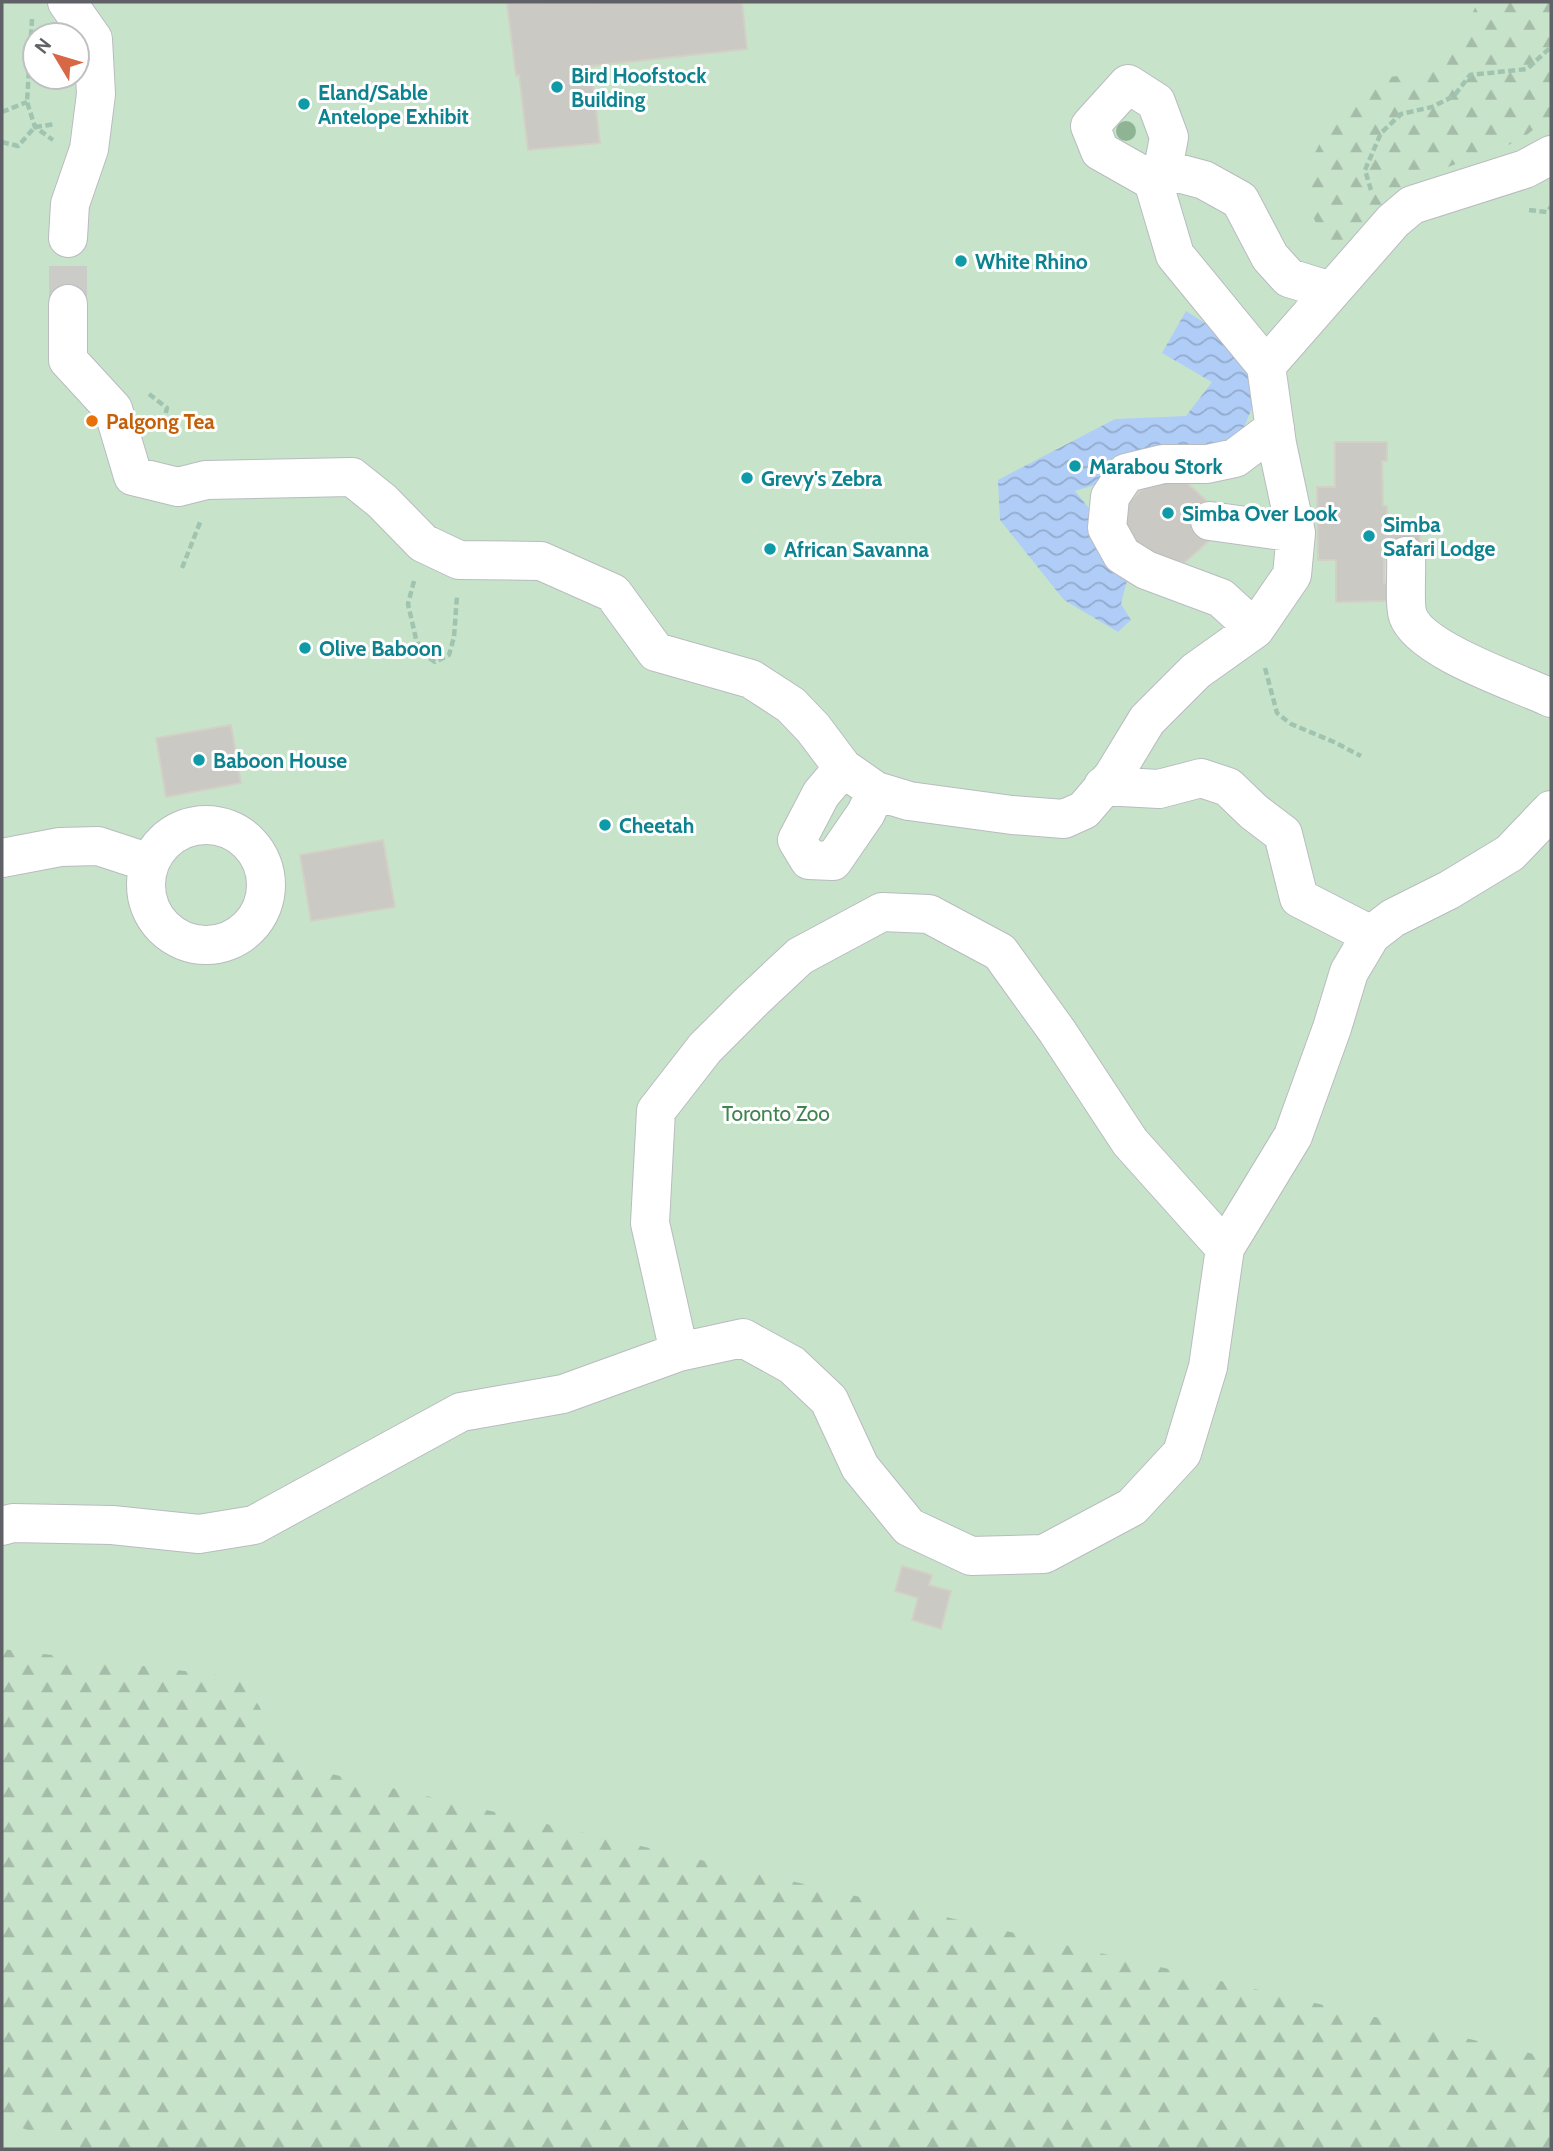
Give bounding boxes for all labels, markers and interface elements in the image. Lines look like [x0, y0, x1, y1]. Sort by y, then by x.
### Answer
north arrow [21, 21, 91, 91]
text: N [30, 33, 56, 58]
place label: Bird Hoofstock Building [571, 63, 707, 112]
marker: Bird Hoofstock Building [549, 79, 565, 95]
place label: Eland/Sable Antelope Exhibit [318, 80, 469, 129]
marker: Eland/Sable Antelope Exhibit [296, 96, 312, 112]
place label: White Rhino [975, 249, 1088, 274]
marker: White Rhino [953, 253, 969, 269]
place label: Palgong Tea [106, 409, 215, 434]
marker: Palgong Tea [84, 413, 100, 429]
place label: Marabou Stork [1089, 454, 1223, 479]
marker: Marabou Stork [1067, 458, 1083, 474]
place label: Grevy's Zebra [761, 466, 883, 491]
marker: Grevy's Zebra [739, 470, 755, 486]
place label: Simba Over Look [1182, 501, 1338, 526]
marker: Simba Over Look [1160, 505, 1176, 521]
place label: Simba Safari Lodge [1383, 512, 1495, 561]
marker: Simba Safari Lodge [1361, 528, 1377, 544]
place label: African Savanna [784, 537, 929, 562]
marker: African Savanna [762, 541, 778, 557]
place label: Olive Baboon [319, 636, 442, 661]
marker: Olive Baboon [297, 640, 313, 656]
place label: Baboon House [213, 748, 347, 773]
marker: Baboon House [191, 752, 207, 768]
place label: Cheetah [619, 813, 694, 838]
marker: Cheetah [597, 817, 613, 833]
park label: Toronto Zoo [722, 1101, 830, 1126]

